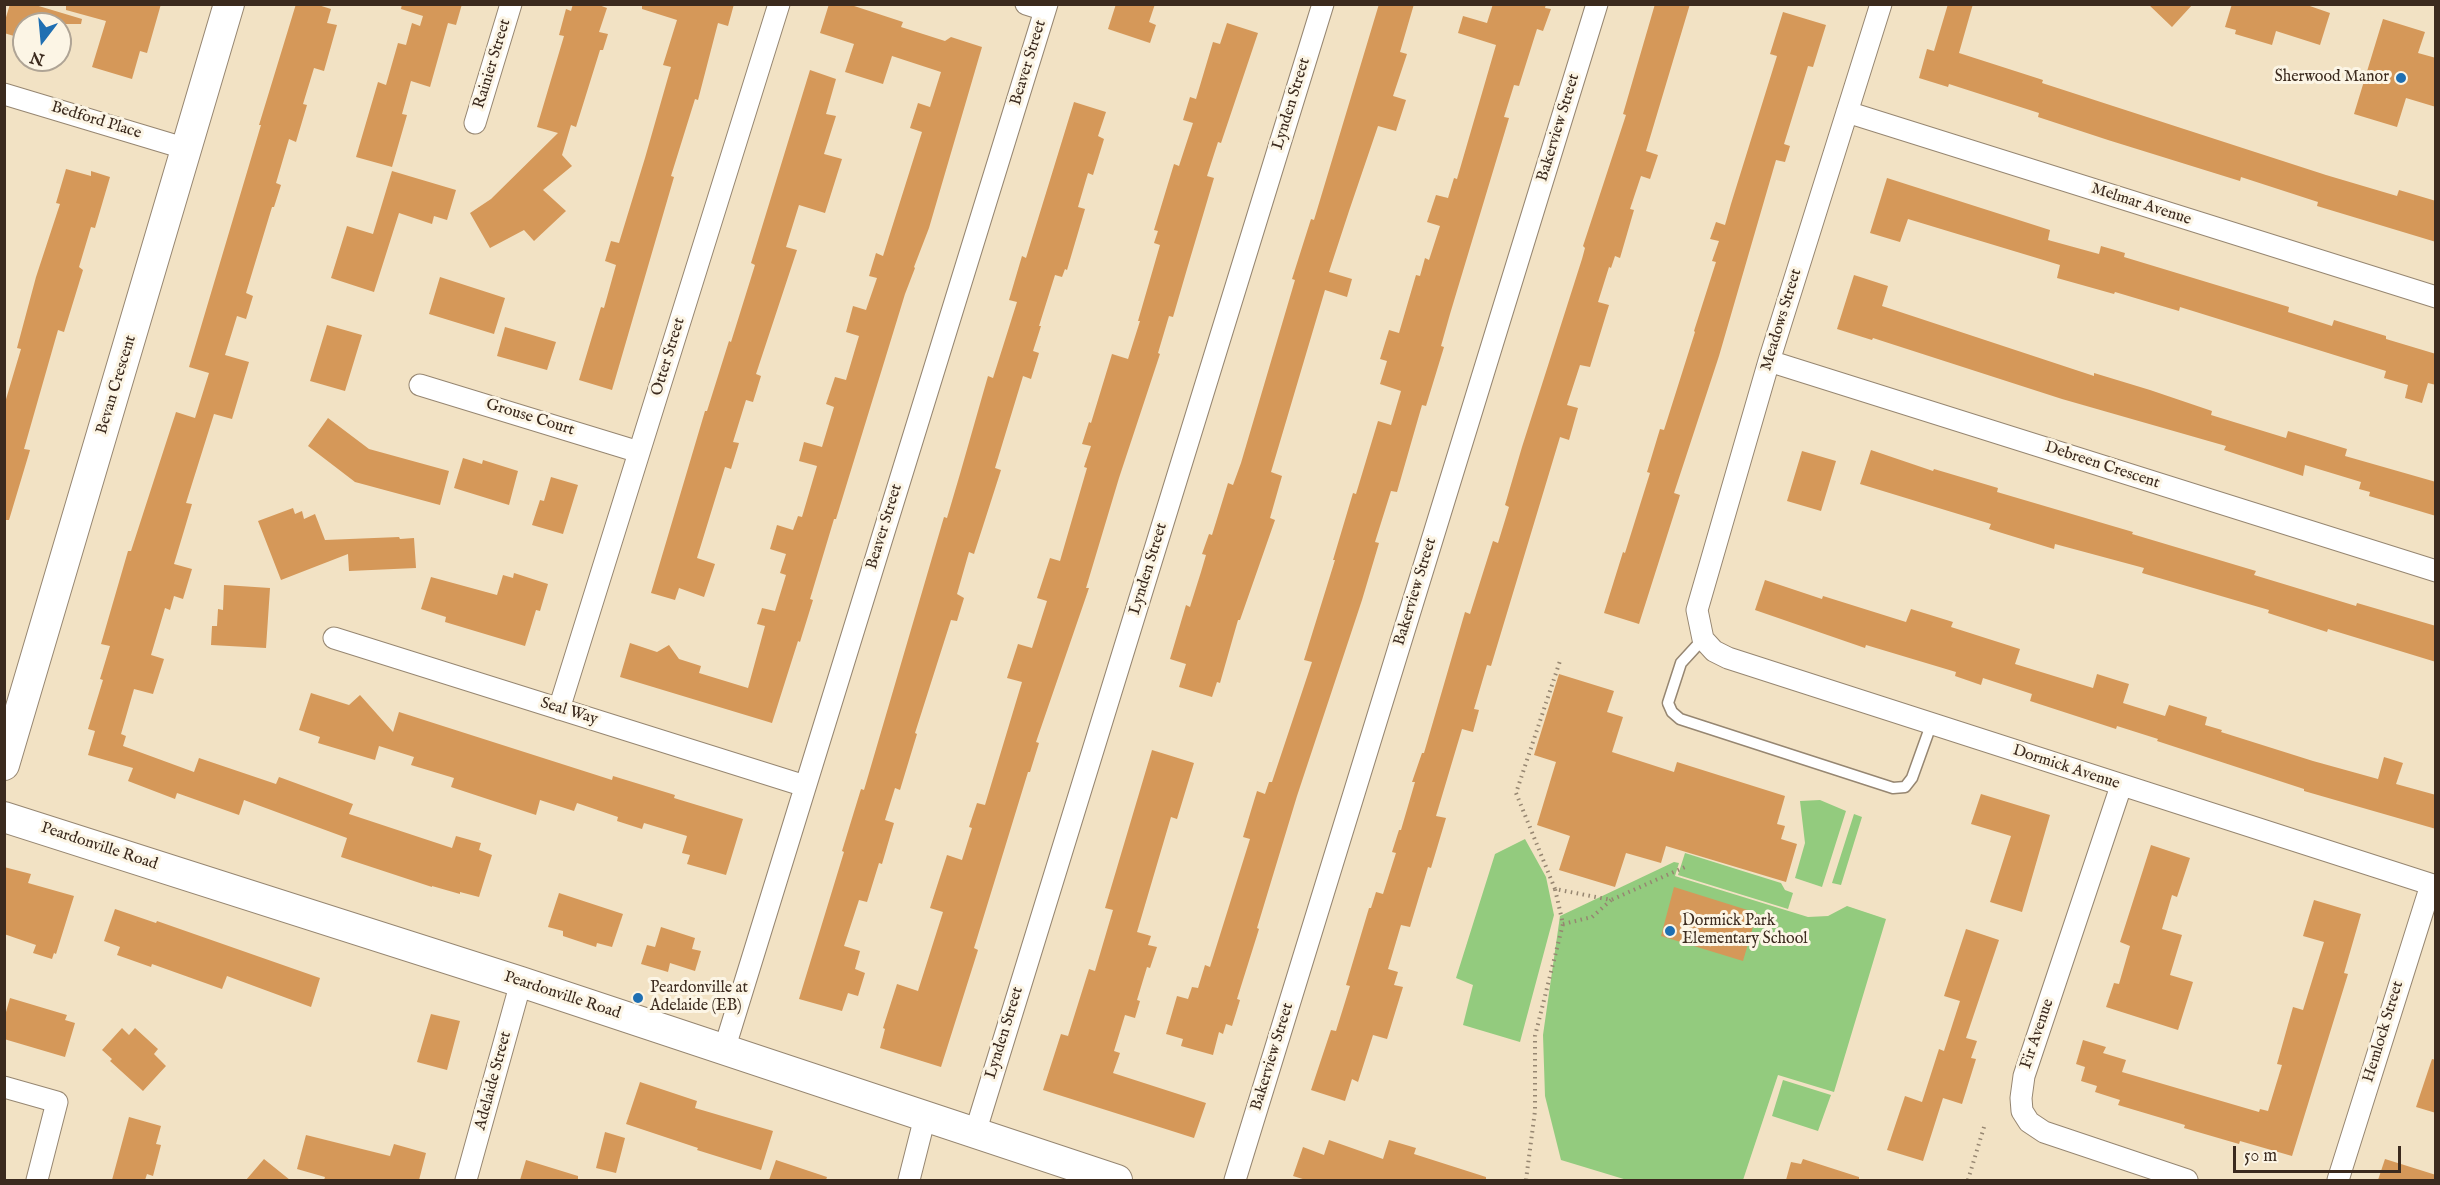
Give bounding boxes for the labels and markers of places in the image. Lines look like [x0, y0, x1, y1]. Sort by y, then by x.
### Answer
place label: Sherwood Manor [2274, 68, 2389, 88]
marker: Sherwood Manor [2394, 71, 2408, 85]
place label: Dormick Park Elementary School [1682, 912, 1808, 950]
marker: Dormick Park Elementary School [1663, 924, 1677, 938]
place label: Peardonville at Adelaide (EB) [650, 979, 748, 1017]
marker: Peardonville at Adelaide (EB) [631, 991, 645, 1005]

